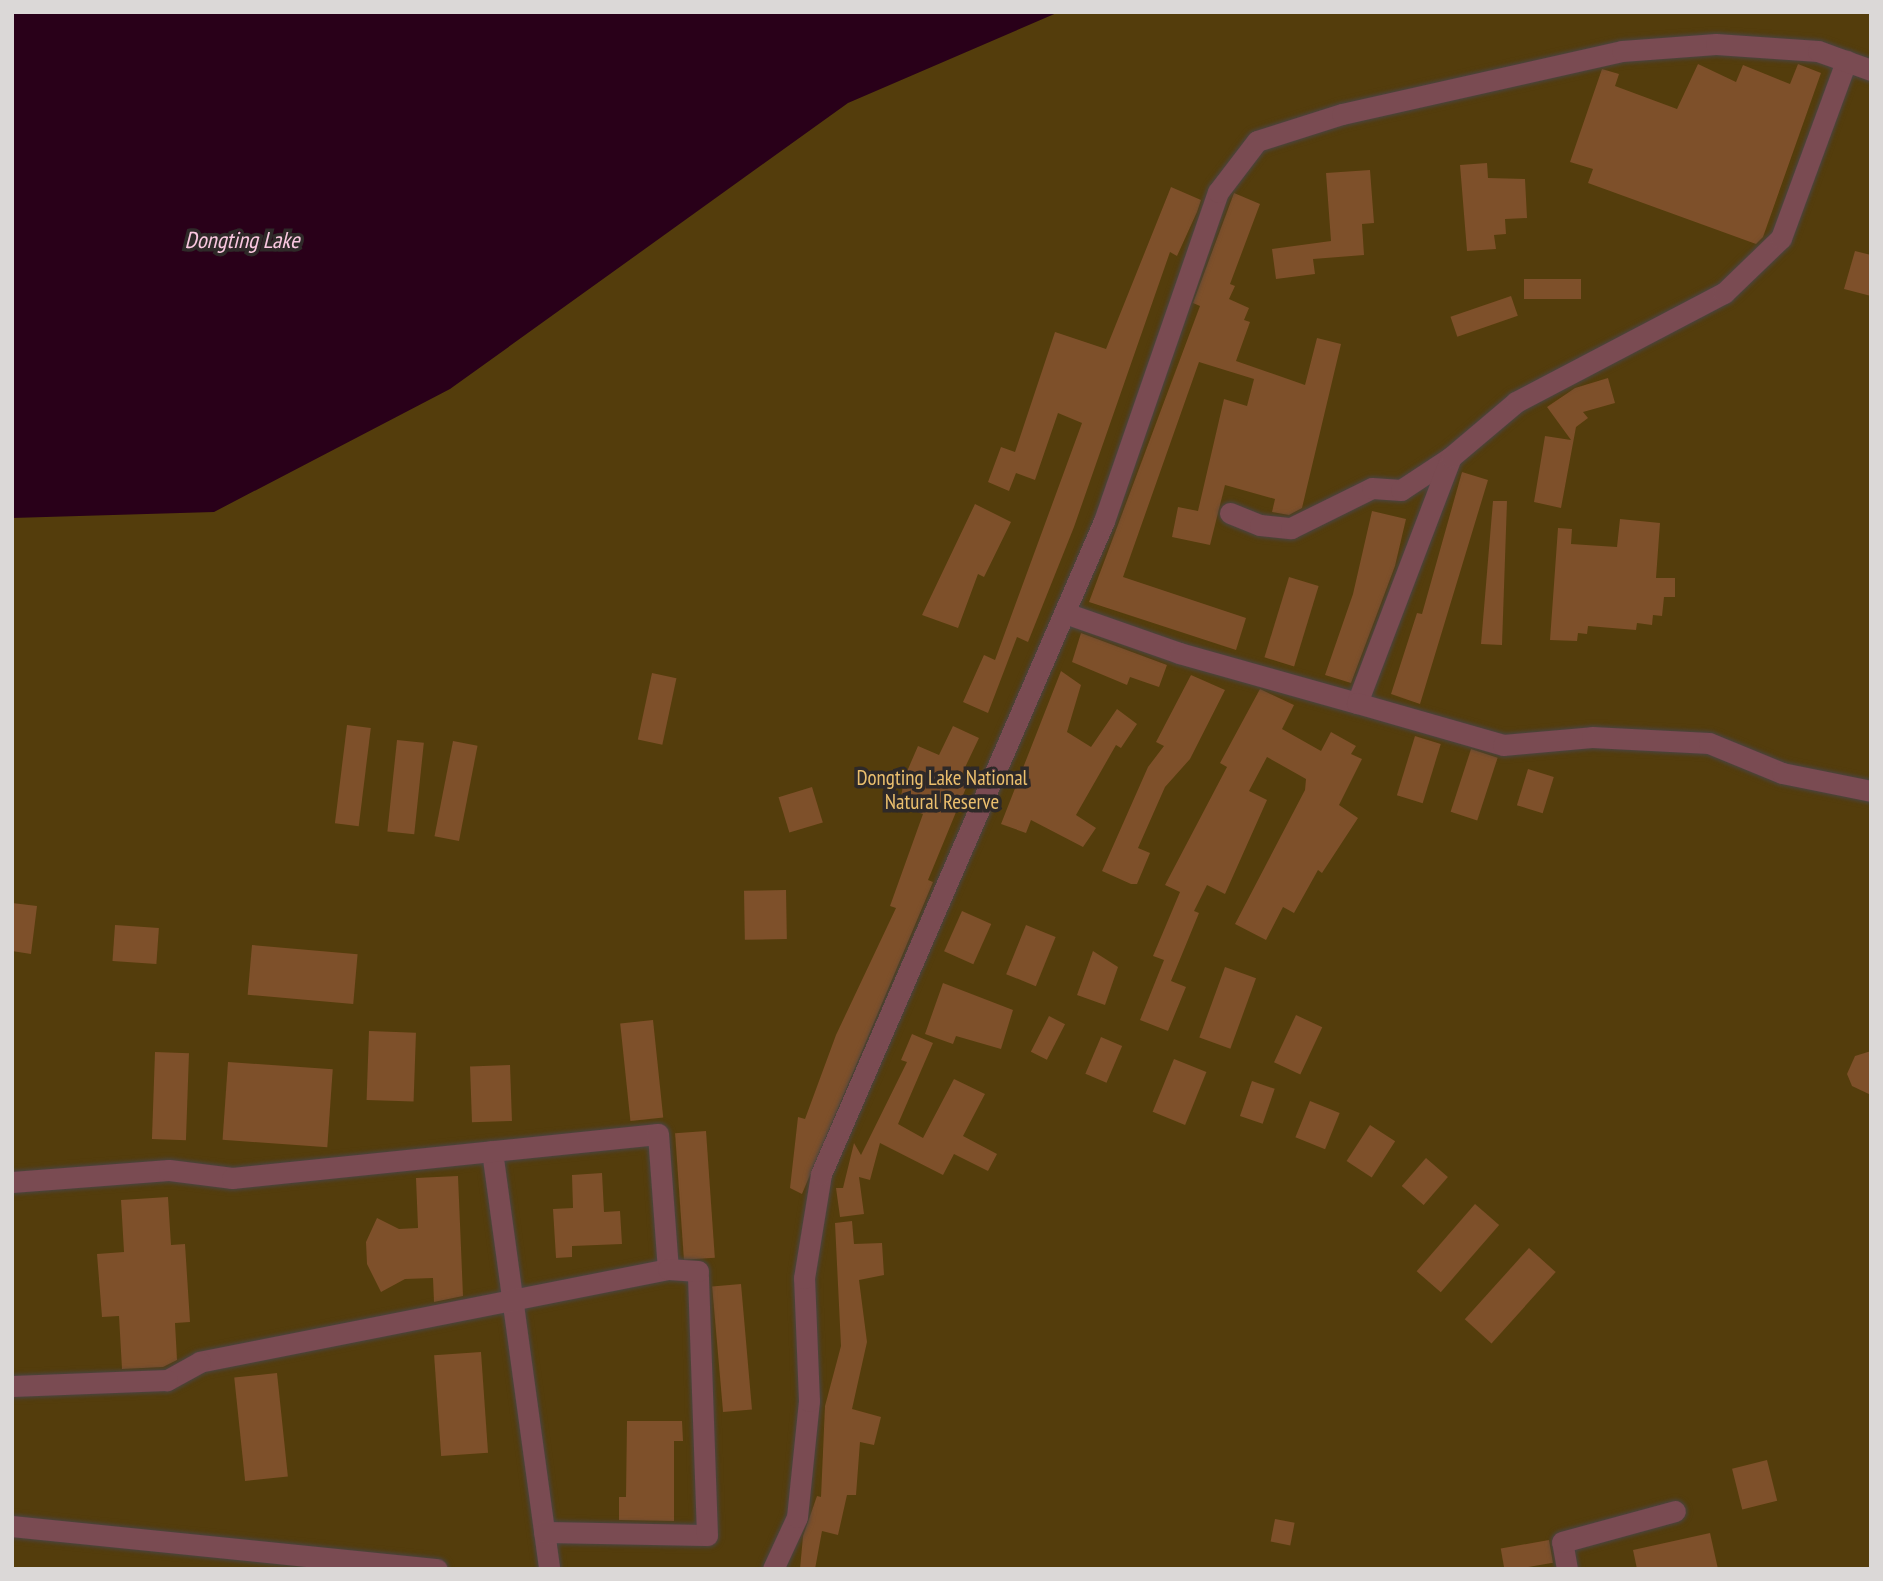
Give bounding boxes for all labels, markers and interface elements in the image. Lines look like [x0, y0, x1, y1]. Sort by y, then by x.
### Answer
water label: Dongting Lake [185, 226, 299, 254]
park label: Dongting Lake National Natural Reserve [857, 765, 1027, 815]

